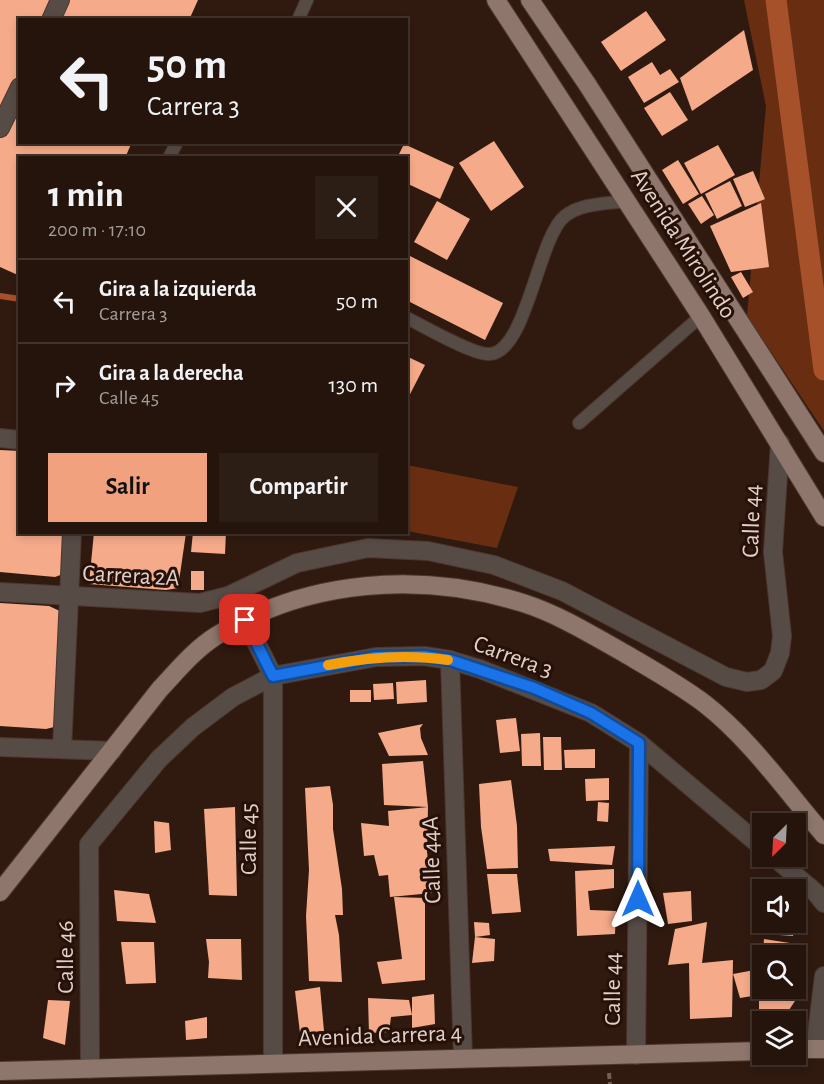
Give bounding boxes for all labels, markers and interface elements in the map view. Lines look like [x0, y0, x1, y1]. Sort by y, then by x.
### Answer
icon: left [48, 42, 126, 120]
text: 50 m [147, 44, 227, 86]
text: Carrera 3 [147, 93, 240, 120]
street label: Avenida Mirolindo [626, 165, 740, 323]
button: close [315, 176, 378, 239]
text: 1 min [48, 177, 124, 213]
text: 200 m · 17:10 [48, 220, 146, 240]
text: Gira a la izquierda [99, 278, 257, 300]
icon: left [48, 285, 81, 318]
text: 50 m [336, 290, 378, 312]
text: Carrera 3 [99, 304, 168, 324]
text: Gira a la derecha [99, 362, 244, 384]
icon: right [48, 369, 81, 402]
text: 130 m [329, 374, 378, 396]
text: Calle 45 [99, 388, 159, 408]
button: Salir [48, 453, 207, 522]
button: Compartir [219, 453, 378, 522]
street label: Calle 44 [739, 484, 765, 558]
street label: Carrera 2A [82, 561, 180, 591]
pin [219, 594, 270, 645]
icon: arrive [228, 603, 261, 636]
street label: Carrera 3 [470, 632, 556, 682]
street label: Calle 45 [237, 803, 261, 875]
north arrow [752, 813, 806, 867]
map controls [752, 813, 806, 1065]
street label: Calle 44A [418, 816, 446, 904]
position arrow [606, 867, 670, 931]
button: sound [752, 879, 806, 933]
street label: Calle 46 [54, 920, 78, 994]
button: search [752, 945, 806, 999]
street label: Calle 44 [601, 952, 625, 1026]
button: layers [752, 1011, 806, 1065]
street label: Avenida Carrera 4 [298, 1021, 462, 1051]

